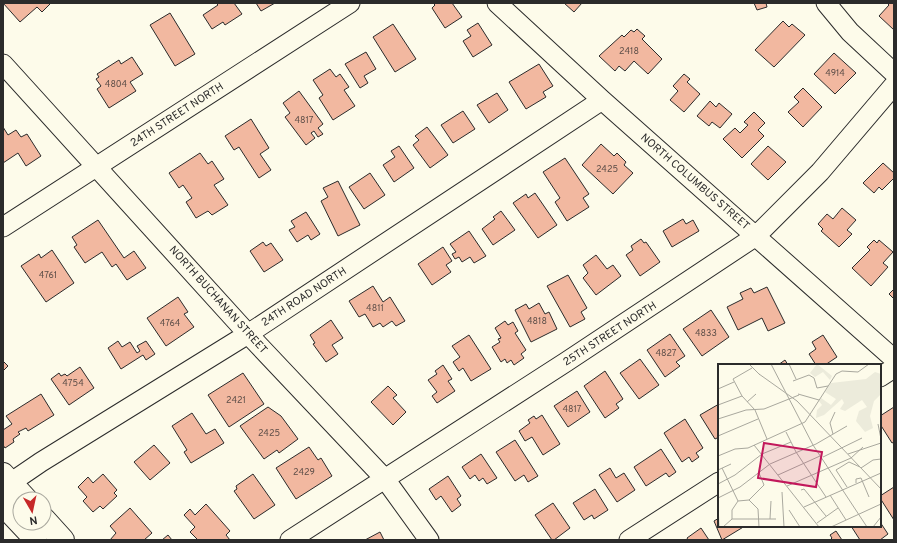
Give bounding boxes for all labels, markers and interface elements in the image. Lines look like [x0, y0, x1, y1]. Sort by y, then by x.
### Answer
house number: 2418 [619, 46, 639, 57]
house number: 4914 [825, 68, 845, 79]
house number: 4804 [105, 79, 128, 90]
street label: 24TH STREET NORTH [128, 80, 226, 150]
house number: 4817 [294, 115, 314, 126]
street label: NORTH COLUMBUS STREET [637, 131, 753, 233]
house number: 2425 [596, 164, 618, 175]
street label: NORTH BUCHANAN STREET [166, 243, 270, 357]
street label: 24TH ROAD NORTH [259, 264, 349, 330]
house number: 4761 [39, 270, 57, 281]
street label: 25TH STREET NORTH [561, 299, 659, 369]
house number: 4811 [366, 303, 384, 314]
house number: 4818 [527, 316, 547, 327]
house number: 4764 [160, 318, 181, 329]
house number: 4833 [695, 328, 717, 339]
house number: 4827 [655, 348, 677, 359]
inset map [718, 364, 881, 527]
house number: 4754 [62, 378, 84, 389]
house number: 2421 [226, 395, 246, 406]
house number: 4817 [562, 404, 582, 415]
house number: 2425 [258, 428, 280, 439]
house number: 2429 [293, 467, 315, 478]
north arrow [12, 491, 52, 531]
text: N [28, 512, 38, 527]

